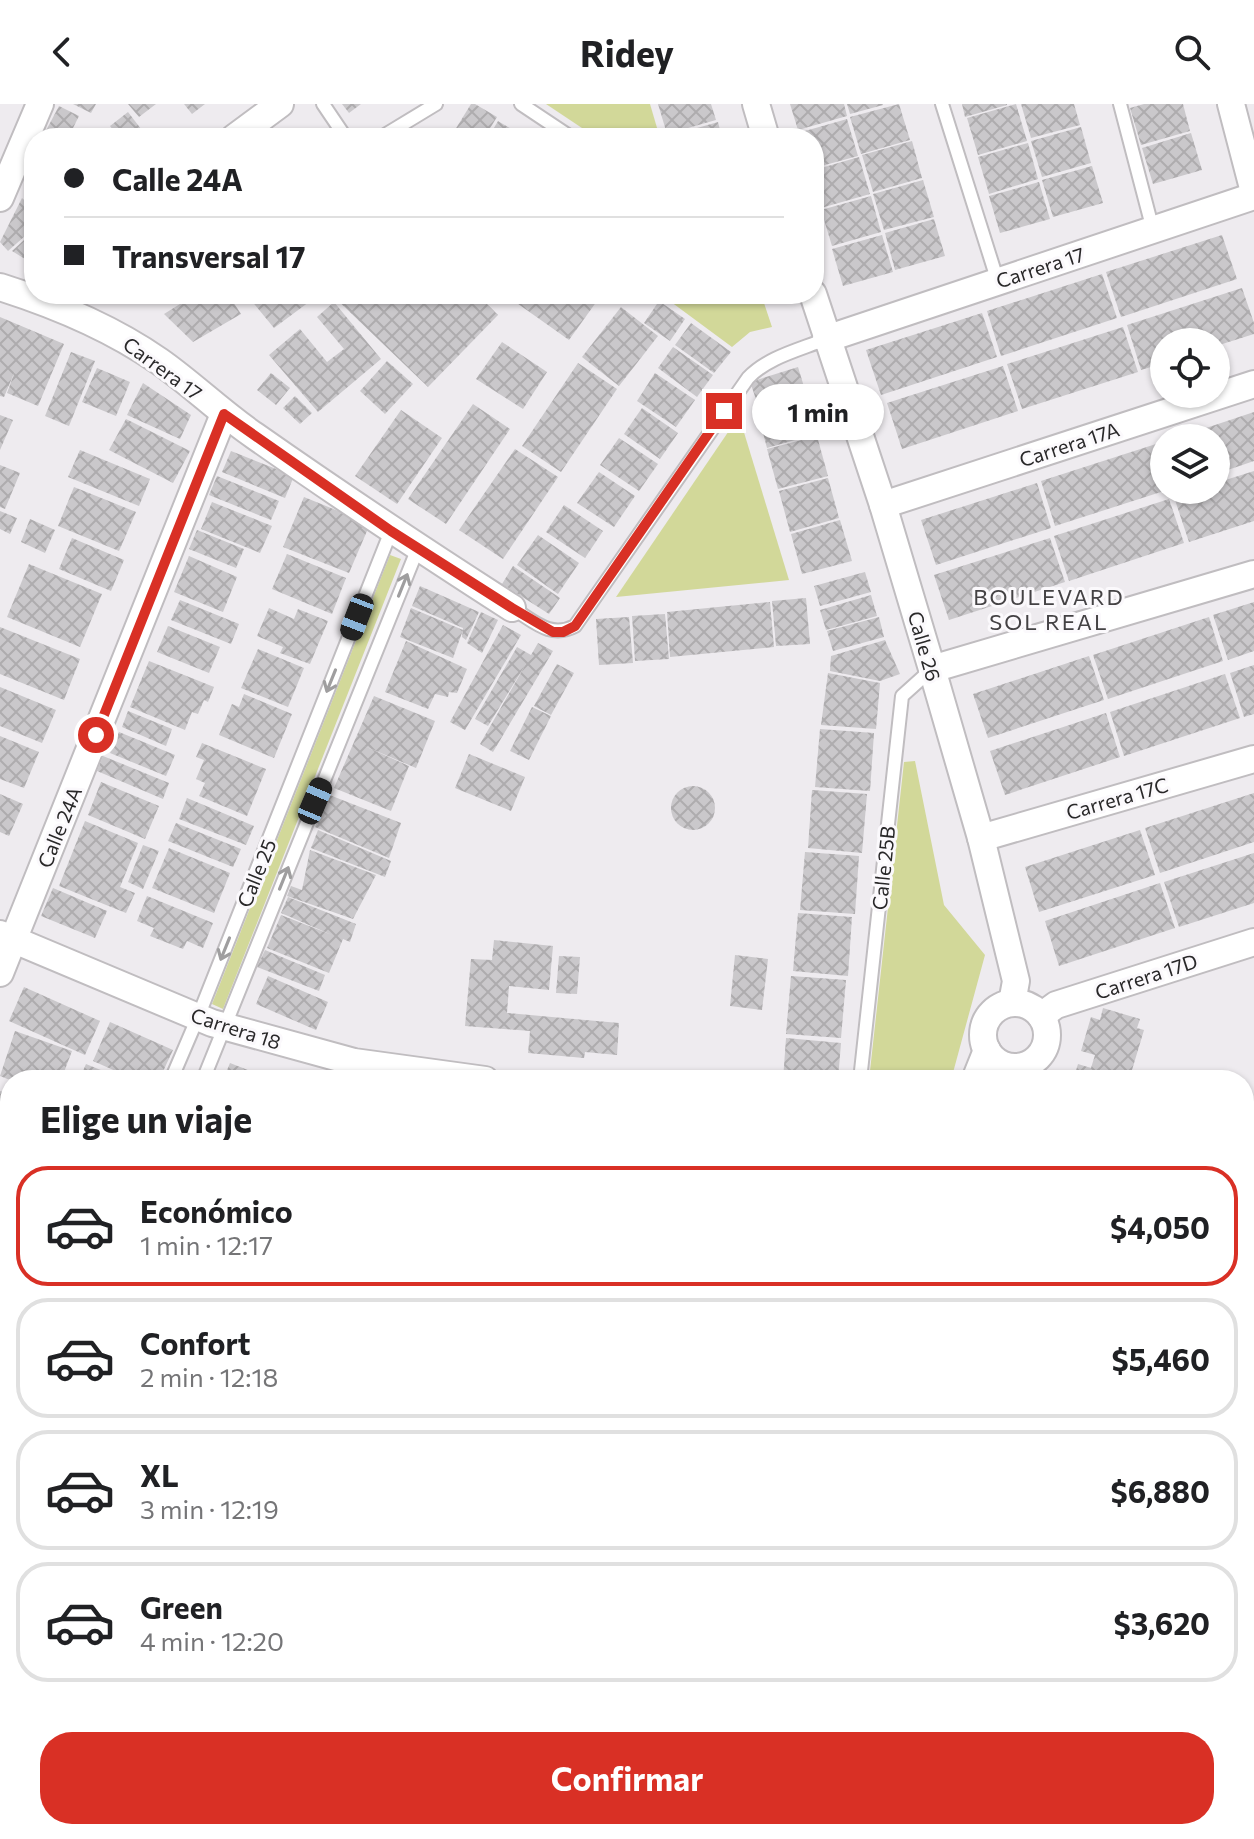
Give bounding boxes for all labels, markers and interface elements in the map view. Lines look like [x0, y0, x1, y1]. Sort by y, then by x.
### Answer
icon: back [40, 30, 84, 74]
text: Ridey [580, 30, 674, 74]
icon: search [1170, 30, 1214, 74]
text: Calle 24A [112, 160, 243, 197]
text: Transversal 17 [112, 237, 306, 274]
street label: Carrera 17 [993, 241, 1087, 293]
map controls [1150, 328, 1230, 504]
button: locate [1150, 328, 1230, 408]
street label: Carrera 17 [119, 331, 207, 405]
callout: 1 min [752, 383, 884, 439]
route end [706, 393, 742, 429]
text: 1 min [787, 396, 849, 427]
street label: Carrera 17A [1016, 417, 1122, 471]
button: layers [1150, 424, 1230, 504]
one-way arrow [397, 573, 412, 598]
district label: BOULEVARD SOL REAL [973, 583, 1125, 635]
car [337, 590, 377, 644]
street label: Calle 26 [904, 608, 946, 684]
one-way arrow [323, 668, 337, 693]
route start [78, 717, 114, 753]
street label: Carrera 17C [1063, 772, 1171, 824]
car [295, 774, 335, 828]
street label: Calle 24A [32, 783, 86, 871]
street label: Calle 25B [867, 825, 899, 911]
street label: Calle 25 [232, 835, 280, 911]
one-way arrow [278, 866, 293, 891]
one-way arrow [217, 936, 231, 961]
street label: Carrera 17D [1092, 948, 1200, 1004]
street label: Carrera 18 [188, 1002, 284, 1054]
text: Elige un viaje [40, 1096, 252, 1140]
icon: car [44, 1190, 116, 1262]
text: Económico [140, 1192, 293, 1229]
text: $4,050 [1110, 1208, 1210, 1245]
text: 1 min · 12:17 [140, 1229, 273, 1260]
icon: car [44, 1322, 116, 1394]
text: Confort [140, 1324, 251, 1361]
text: $5,460 [1112, 1340, 1210, 1377]
text: 2 min · 12:18 [140, 1361, 278, 1392]
icon: car [44, 1454, 116, 1526]
text: XL [140, 1456, 179, 1493]
text: $6,880 [1111, 1472, 1210, 1509]
text: 3 min · 12:19 [140, 1493, 279, 1524]
icon: car [44, 1586, 116, 1658]
text: Green [140, 1588, 223, 1625]
text: $3,620 [1113, 1604, 1210, 1641]
text: 4 min · 12:20 [140, 1625, 284, 1656]
button: Confirmar [40, 1732, 1214, 1824]

